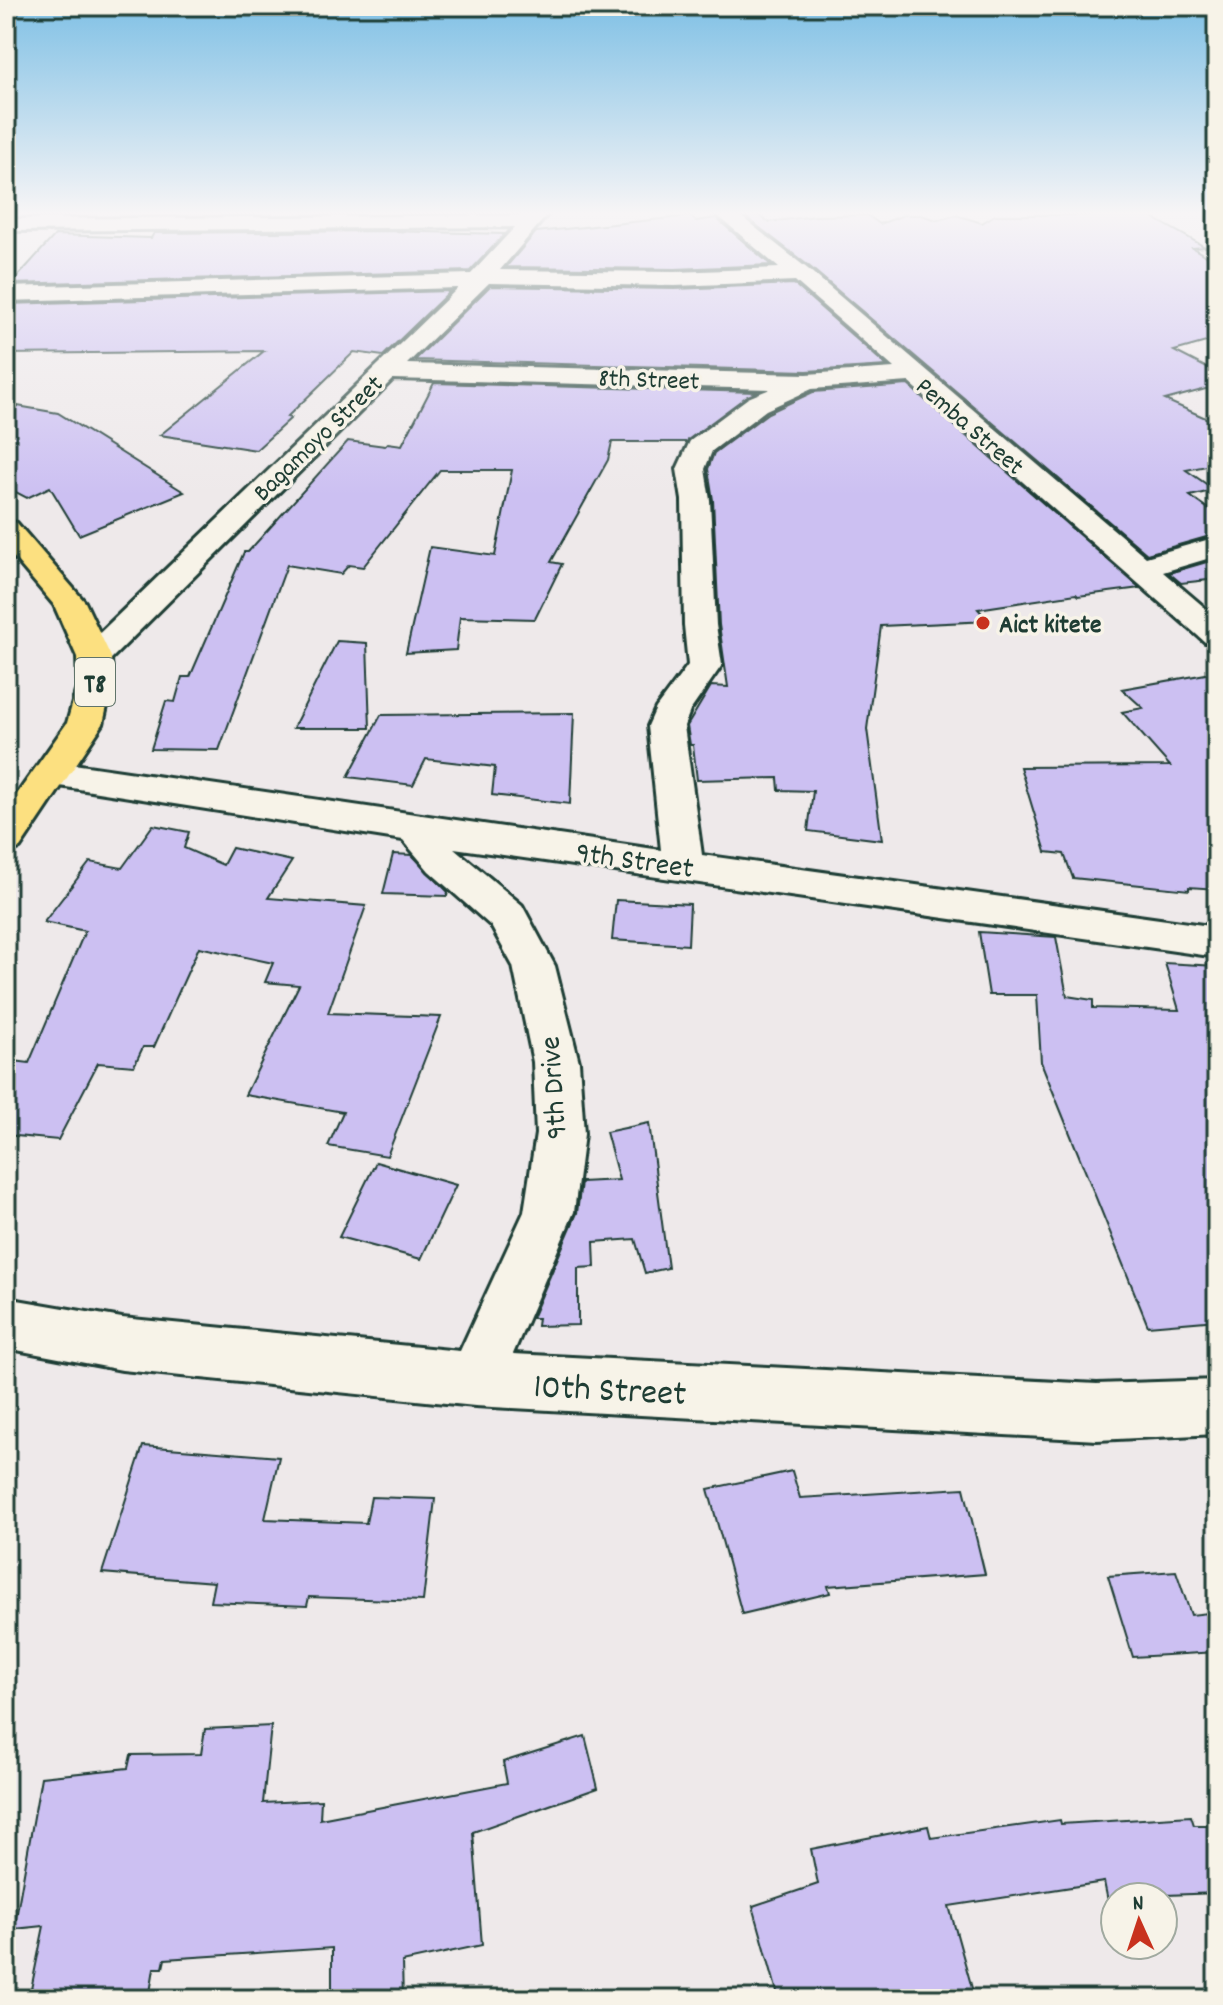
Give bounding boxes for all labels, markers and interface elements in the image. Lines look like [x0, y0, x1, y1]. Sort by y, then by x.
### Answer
street label: 8th Street [598, 361, 700, 402]
street label: Bagamoyo Street [246, 367, 393, 511]
street label: Pemba Street [906, 370, 1032, 486]
place label: Aict kitete [999, 608, 1101, 645]
marker: Aict kitete [974, 614, 992, 632]
road number: T8 [75, 658, 115, 706]
street label: 9th Street [573, 834, 696, 893]
street label: 9th Drive [531, 1035, 582, 1141]
street label: 10th Street [532, 1363, 687, 1423]
north arrow [1099, 1881, 1179, 1961]
text: N [1132, 1889, 1145, 1920]

